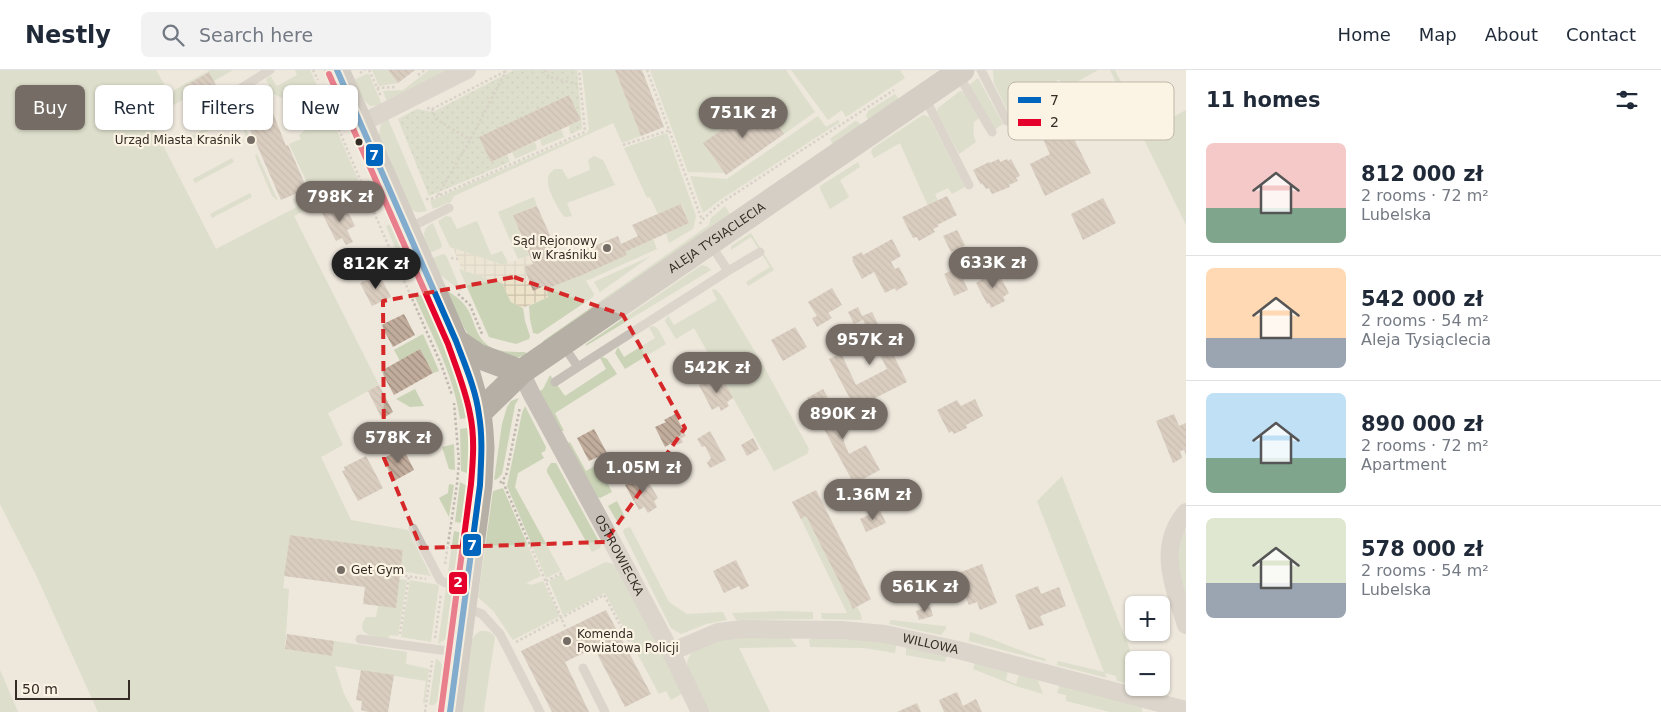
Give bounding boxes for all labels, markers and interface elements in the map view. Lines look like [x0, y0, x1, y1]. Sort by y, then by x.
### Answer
search box [141, 12, 491, 57]
text: Nestly [25, 21, 111, 49]
icon: search [159, 21, 187, 49]
text: Search here [199, 24, 313, 46]
text: Home [1338, 24, 1391, 45]
text: Map [1419, 24, 1457, 45]
text: About [1485, 24, 1538, 45]
text: Contact [1566, 24, 1636, 45]
legend [1008, 82, 1174, 140]
chip: Buy [15, 85, 85, 130]
chip: Rent [95, 85, 173, 130]
chip: Filters [183, 85, 273, 130]
chip: New [283, 85, 358, 130]
icon: filters [1613, 86, 1641, 114]
text: 11 homes [1206, 88, 1321, 112]
text: 7 [1050, 92, 1059, 108]
pin: 751K zł [697, 97, 789, 139]
text: 751K zł [710, 103, 776, 122]
text: 2 [1050, 114, 1059, 130]
place label: Urząd Miasta Kraśnik [115, 133, 241, 147]
marker: Urząd Miasta Kraśnik [245, 134, 257, 146]
unlabelled marker [354, 137, 364, 147]
line badge: 7 [365, 143, 384, 167]
text: 7 [369, 147, 379, 163]
text: 812 000 zł [1361, 162, 1483, 186]
icon: home [1246, 163, 1306, 223]
pin: 798K zł [294, 180, 386, 223]
text: 2 rooms · 72 m² [1361, 186, 1489, 205]
text: 798K zł [307, 187, 373, 206]
street label: ALEJA TYSIĄCLECIA [666, 199, 769, 276]
text: Lubelska [1361, 205, 1431, 224]
place label: Sąd Rejonowy w Kraśniku [513, 234, 597, 262]
marker: Sąd Rejonowy w Kraśniku [601, 242, 613, 254]
pin: 633K zł [947, 246, 1039, 289]
pin: 812K zł [330, 248, 422, 290]
text: 633K zł [960, 253, 1026, 272]
text: 812K zł [343, 254, 409, 273]
text: 542 000 zł [1361, 287, 1483, 311]
icon: home [1246, 288, 1306, 348]
text: 2 rooms · 54 m² [1361, 311, 1489, 330]
pin: 957K zł [824, 324, 916, 366]
text: 957K zł [837, 330, 903, 349]
text: Aleja Tysiąclecia [1361, 330, 1491, 349]
pin: 542K zł [671, 352, 763, 394]
text: 542K zł [684, 358, 750, 377]
pin: 890K zł [797, 398, 889, 440]
text: 890K zł [810, 404, 876, 423]
text: 890 000 zł [1361, 412, 1483, 436]
icon: home [1246, 413, 1306, 473]
pin: 578K zł [352, 422, 444, 464]
text: 578K zł [365, 428, 431, 447]
text: 2 rooms · 72 m² [1361, 436, 1489, 455]
pin: 1.05M zł [591, 452, 695, 494]
text: Apartment [1361, 455, 1447, 474]
text: 1.05M zł [605, 458, 681, 477]
pin: 1.36M zł [821, 478, 925, 521]
text: 1.36M zł [835, 485, 911, 504]
street label: OSTROWIECKA [592, 513, 647, 599]
line badge: 7 [462, 533, 482, 557]
text: 7 [467, 537, 477, 553]
text: 578 000 zł [1361, 537, 1483, 561]
icon: home [1246, 538, 1306, 598]
text: 2 rooms · 54 m² [1361, 561, 1489, 580]
place label: Get Gym [351, 563, 404, 577]
marker: Get Gym [335, 564, 347, 576]
pin: 561K zł [879, 570, 971, 613]
line badge: 2 [448, 571, 468, 595]
text: 2 [453, 574, 463, 590]
text: 561K zł [892, 577, 958, 596]
text: Lubelska [1361, 580, 1431, 599]
map controls [1125, 596, 1170, 696]
button: + [1125, 596, 1170, 641]
place label: Komenda Powiatowa Policji [577, 627, 679, 655]
street label: WILLOWA [901, 631, 961, 657]
marker: Komenda Powiatowa Policji [561, 635, 573, 647]
button: − [1125, 651, 1170, 696]
scale bar [15, 677, 130, 700]
text: 50 m [22, 681, 58, 697]

